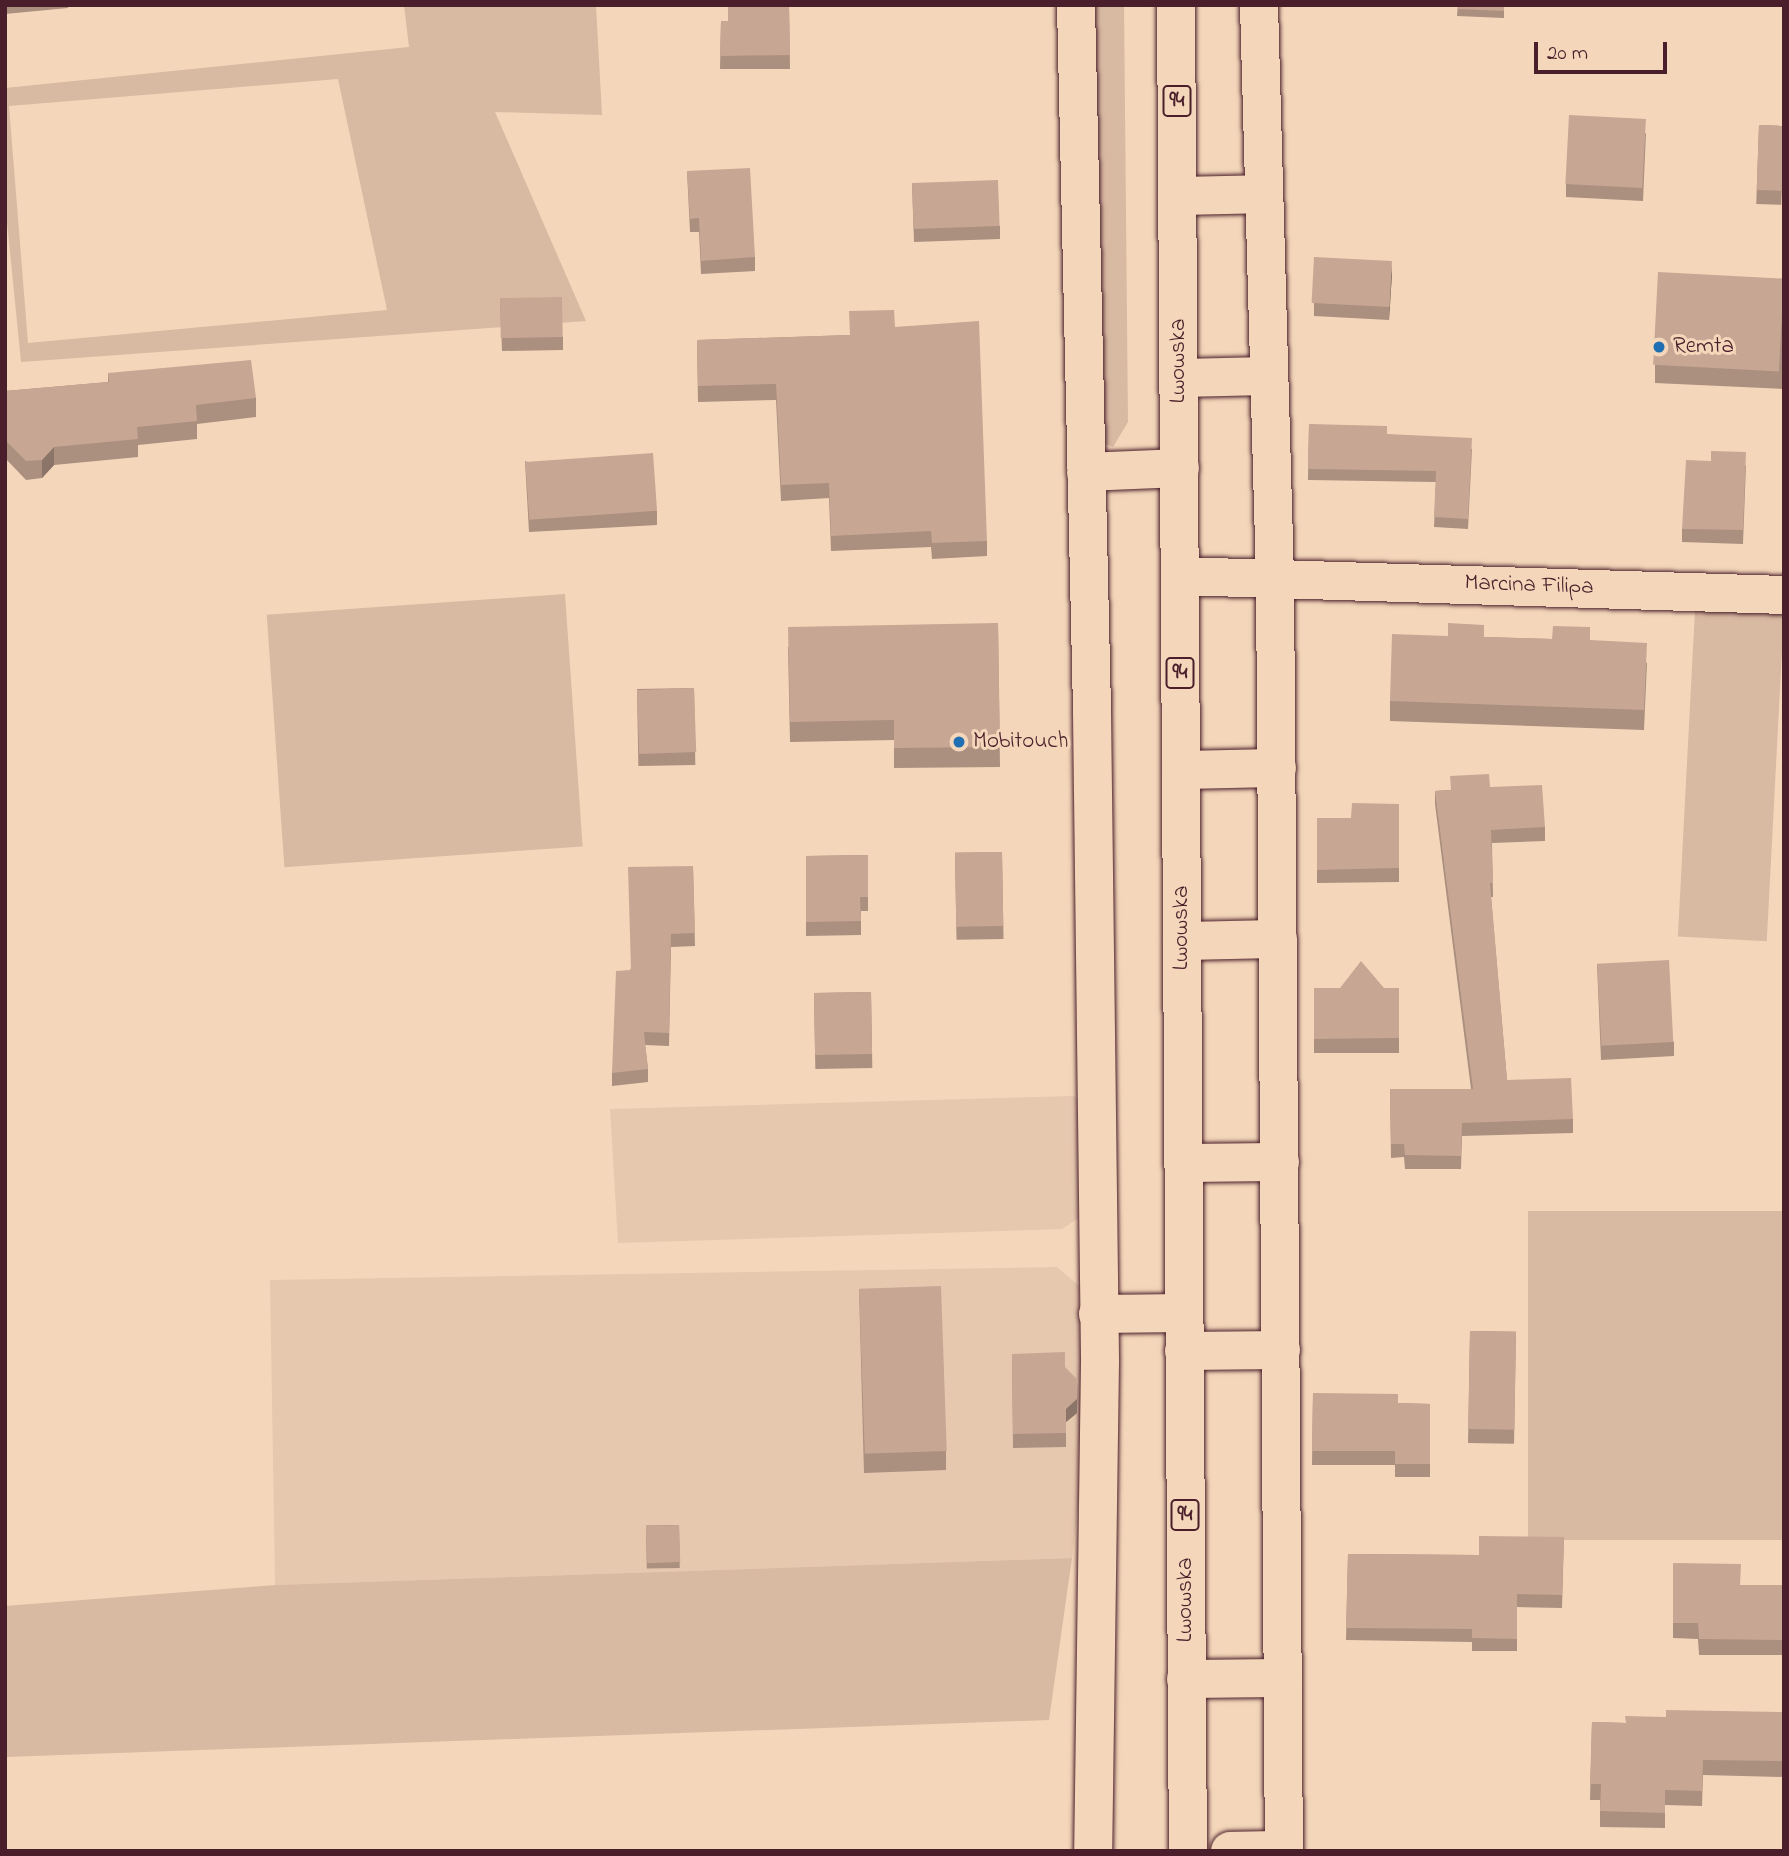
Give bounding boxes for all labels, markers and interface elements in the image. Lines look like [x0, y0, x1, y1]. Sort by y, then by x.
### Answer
scale bar [1537, 28, 1670, 72]
text: 20 m [1547, 39, 1588, 69]
road number: 94 [1161, 84, 1193, 119]
street label: Lwowska [1165, 319, 1193, 403]
place label: Remta [1673, 333, 1734, 361]
marker: Remta [1651, 339, 1667, 355]
street label: Marcina Filipa [1464, 570, 1594, 602]
road number: 94 [1164, 656, 1196, 690]
place label: Mobitouch [973, 728, 1068, 756]
marker: Mobitouch [951, 734, 967, 750]
street label: Lwowska [1168, 886, 1196, 970]
road number: 94 [1169, 1498, 1201, 1532]
street label: Lwowska [1172, 1558, 1200, 1642]

